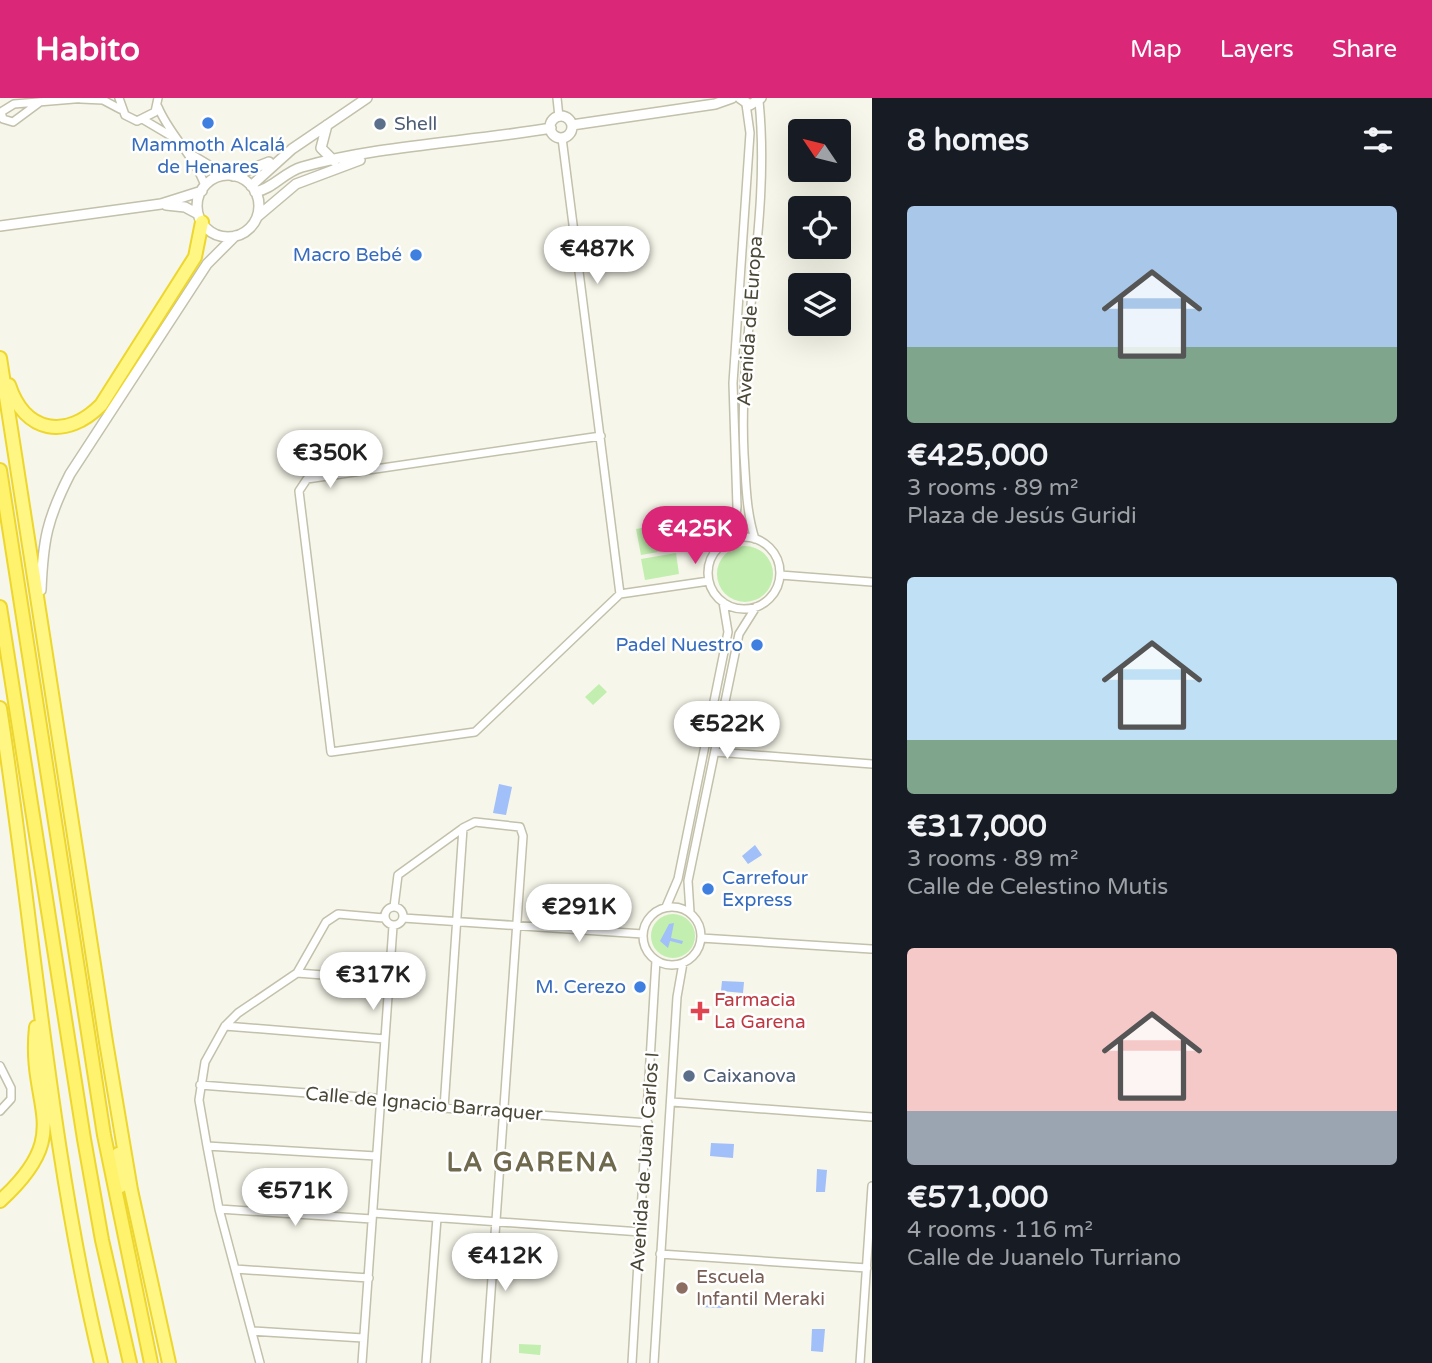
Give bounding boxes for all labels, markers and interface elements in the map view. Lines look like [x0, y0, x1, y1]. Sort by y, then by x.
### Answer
text: Habito [35, 30, 140, 69]
text: Map [1130, 35, 1182, 64]
text: Layers [1220, 35, 1294, 64]
text: Share [1332, 35, 1397, 64]
place label: Shell [394, 113, 437, 135]
marker: Mammoth Alcalá de Henares [200, 115, 216, 131]
marker: Shell [372, 116, 388, 132]
north arrow [788, 119, 850, 182]
map controls [788, 119, 851, 336]
icon: filters [1359, 121, 1397, 159]
text: 8 homes [907, 122, 1029, 159]
place label: Mammoth Alcalá de Henares [131, 134, 285, 178]
button: locate [788, 196, 851, 259]
pin: €487K [548, 226, 646, 286]
text: €487K [560, 235, 634, 263]
street label: Avenida de Europa [733, 235, 767, 407]
place label: Macro Bebé [293, 244, 402, 266]
marker: Macro Bebé [408, 247, 424, 263]
icon: home [1089, 251, 1215, 377]
button: layers [788, 273, 851, 336]
pin: €350K [281, 430, 379, 490]
text: €425,000 [907, 437, 1048, 474]
text: €350K [293, 439, 367, 467]
text: 3 rooms · 89 m² [907, 474, 1078, 502]
text: Plaza de Jesús Guridi [907, 502, 1137, 530]
pin: €425K [646, 506, 744, 566]
text: €425K [658, 515, 732, 543]
icon: home [1089, 622, 1215, 748]
place label: Padel Nuestro [615, 634, 743, 656]
marker: Padel Nuestro [749, 637, 765, 653]
pin: €522K [678, 702, 776, 761]
text: €522K [690, 710, 764, 738]
text: €317,000 [907, 808, 1047, 845]
text: 3 rooms · 89 m² [907, 845, 1078, 873]
place label: Carrefour Express [722, 867, 809, 911]
text: Calle de Celestino Mutis [907, 873, 1168, 901]
marker: Carrefour Express [700, 881, 716, 897]
pin: €291K [530, 884, 628, 944]
text: €291K [542, 893, 616, 921]
pin: €317K [324, 953, 422, 1012]
text: €317K [336, 961, 410, 989]
place label: M. Cerezo [535, 976, 626, 998]
marker: M. Cerezo [632, 979, 648, 995]
place label: Farmacia La Garena [714, 989, 806, 1033]
icon: home [1089, 993, 1215, 1119]
marker: Farmacia La Garena [692, 1003, 708, 1019]
street label: Avenida de Juan Carlos I [626, 1051, 664, 1273]
place label: Caixanova [703, 1065, 796, 1087]
marker: Caixanova [681, 1068, 697, 1084]
street label: Calle de Ignacio Barraquer [304, 1083, 544, 1125]
district label: LA GARENA [446, 1147, 620, 1178]
pin: €571K [246, 1168, 344, 1228]
text: €571K [258, 1177, 332, 1205]
text: €571,000 [907, 1179, 1048, 1216]
text: 4 rooms · 116 m² [907, 1216, 1093, 1244]
pin: €412K [456, 1234, 554, 1293]
text: €412K [468, 1242, 542, 1270]
text: Calle de Juanelo Turriano [907, 1244, 1181, 1272]
place label: Escuela Infantil Meraki [696, 1266, 825, 1310]
marker: Escuela Infantil Meraki [674, 1280, 690, 1296]

